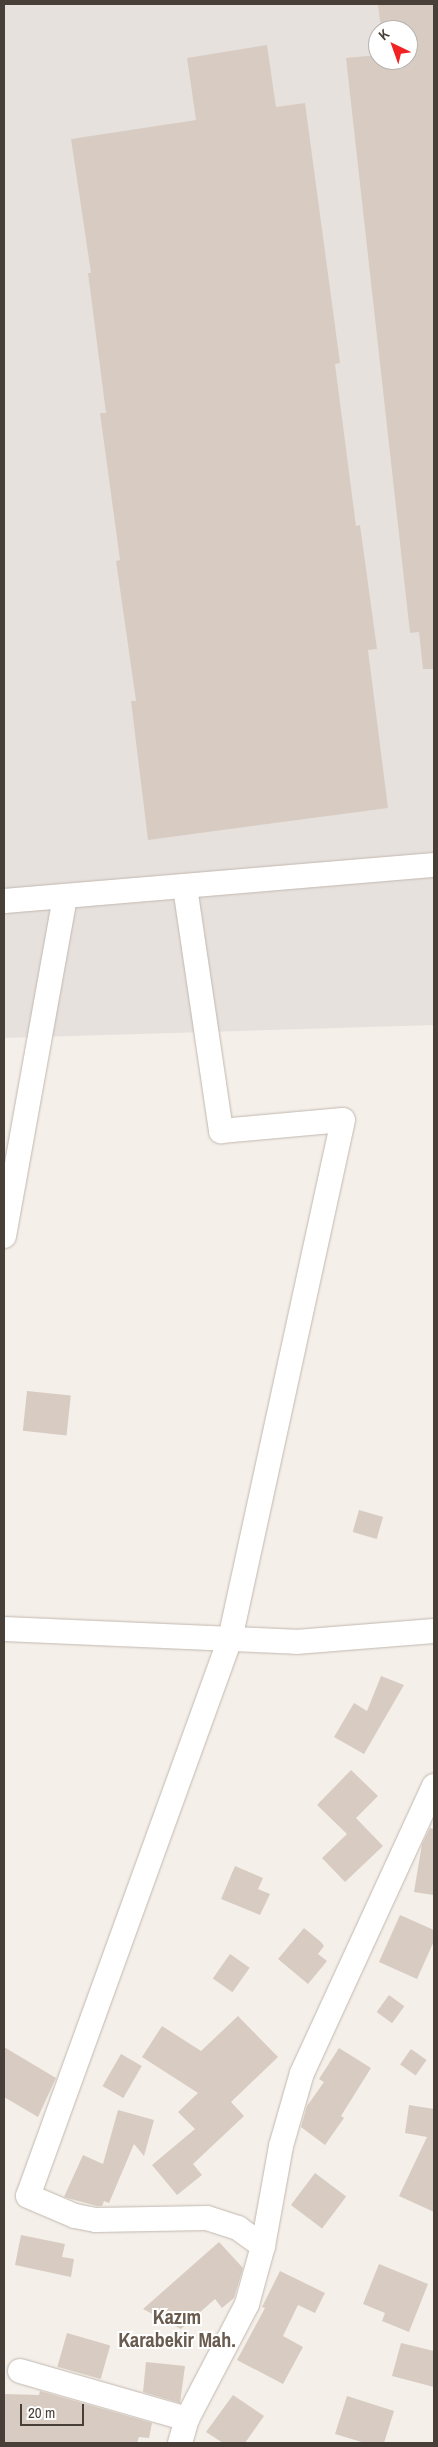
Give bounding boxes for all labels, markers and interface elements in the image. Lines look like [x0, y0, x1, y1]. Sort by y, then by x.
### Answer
north arrow [368, 20, 418, 70]
text: K [375, 25, 393, 44]
district label: Kazım Karabekir Mah. [118, 2304, 236, 2351]
scale bar [22, 2394, 86, 2426]
text: 20 m [28, 2402, 55, 2423]

